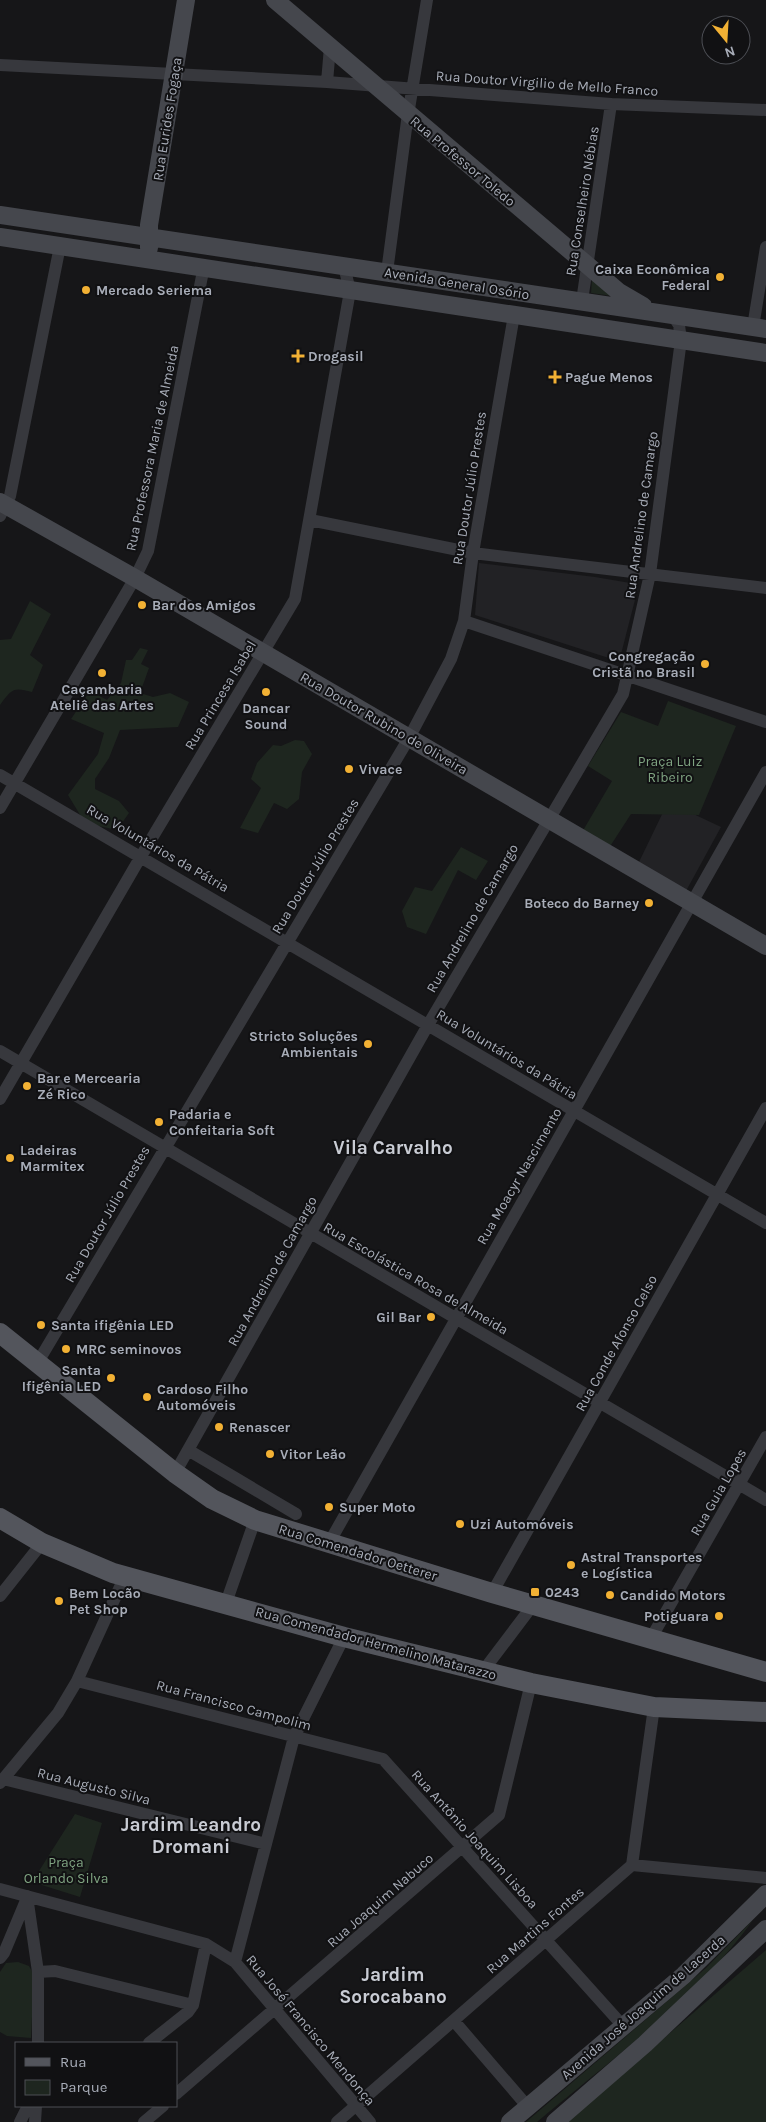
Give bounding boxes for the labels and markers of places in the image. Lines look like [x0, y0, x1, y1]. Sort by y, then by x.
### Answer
place label: Caixa Econômica Federal [595, 261, 710, 294]
marker: Caixa Econômica Federal [714, 271, 726, 283]
place label: Mercado Seriema [96, 282, 212, 299]
marker: Mercado Seriema [80, 284, 92, 296]
place label: Drogasil [308, 348, 364, 365]
marker: Drogasil [292, 350, 304, 362]
place label: Pague Menos [565, 369, 653, 386]
marker: Pague Menos [549, 371, 561, 383]
place label: Bar dos Amigos [152, 597, 256, 614]
marker: Bar dos Amigos [136, 599, 148, 611]
place label: Congregação Cristã no Brasil [592, 648, 695, 681]
marker: Congregação Cristã no Brasil [699, 658, 711, 670]
marker: Caçambaria Ateliê das Artes [96, 667, 108, 679]
place label: Caçambaria Ateliê das Artes [50, 681, 154, 714]
marker: Dancar Sound [260, 686, 272, 698]
place label: Dancar Sound [242, 700, 290, 733]
place label: Vivace [359, 761, 402, 778]
marker: Vivace [343, 763, 355, 775]
place label: Boteco do Barney [524, 895, 639, 912]
marker: Boteco do Barney [643, 897, 655, 909]
place label: Stricto Soluções Ambientais [249, 1028, 358, 1061]
marker: Stricto Soluções Ambientais [362, 1038, 374, 1050]
place label: Bar e Mercearia Zé Rico [37, 1070, 141, 1103]
marker: Bar e Mercearia Zé Rico [21, 1080, 33, 1092]
place label: Padaria e Confeitaria Soft [169, 1106, 275, 1139]
marker: Padaria e Confeitaria Soft [153, 1116, 165, 1128]
place label: Ladeiras Marmitex [20, 1142, 85, 1175]
marker: Ladeiras Marmitex [4, 1152, 16, 1164]
place label: Gil Bar [376, 1309, 421, 1326]
marker: Gil Bar [425, 1311, 437, 1323]
place label: Santa ifigênia LED [51, 1317, 174, 1334]
marker: Santa ifigênia LED [35, 1319, 47, 1331]
place label: MRC seminovos [76, 1341, 182, 1358]
marker: MRC seminovos [60, 1343, 72, 1355]
place label: Santa Ifigênia LED [22, 1362, 101, 1395]
marker: Santa Ifigênia LED [105, 1372, 117, 1384]
place label: Cardoso Filho Automóveis [157, 1381, 248, 1414]
marker: Cardoso Filho Automóveis [141, 1391, 153, 1403]
place label: Renascer [229, 1419, 291, 1436]
marker: Renascer [213, 1421, 225, 1433]
place label: Vitor Leão [280, 1446, 346, 1463]
marker: Vitor Leão [264, 1448, 276, 1460]
place label: Super Moto [339, 1499, 415, 1516]
marker: Super Moto [323, 1501, 335, 1513]
place label: Uzi Automóveis [470, 1516, 574, 1533]
marker: Uzi Automóveis [454, 1518, 466, 1530]
place label: Astral Transportes e Logística [581, 1549, 703, 1582]
marker: Astral Transportes e Logística [565, 1559, 577, 1571]
place label: 0243 [545, 1584, 579, 1601]
place label: Bem Locão Pet Shop [69, 1585, 141, 1618]
marker: 0243 [529, 1586, 541, 1598]
place label: Candido Motors [620, 1587, 726, 1604]
marker: Candido Motors [604, 1589, 616, 1601]
marker: Bem Locão Pet Shop [53, 1595, 65, 1607]
place label: Potiguara [644, 1608, 709, 1625]
marker: Potiguara [713, 1610, 725, 1622]

